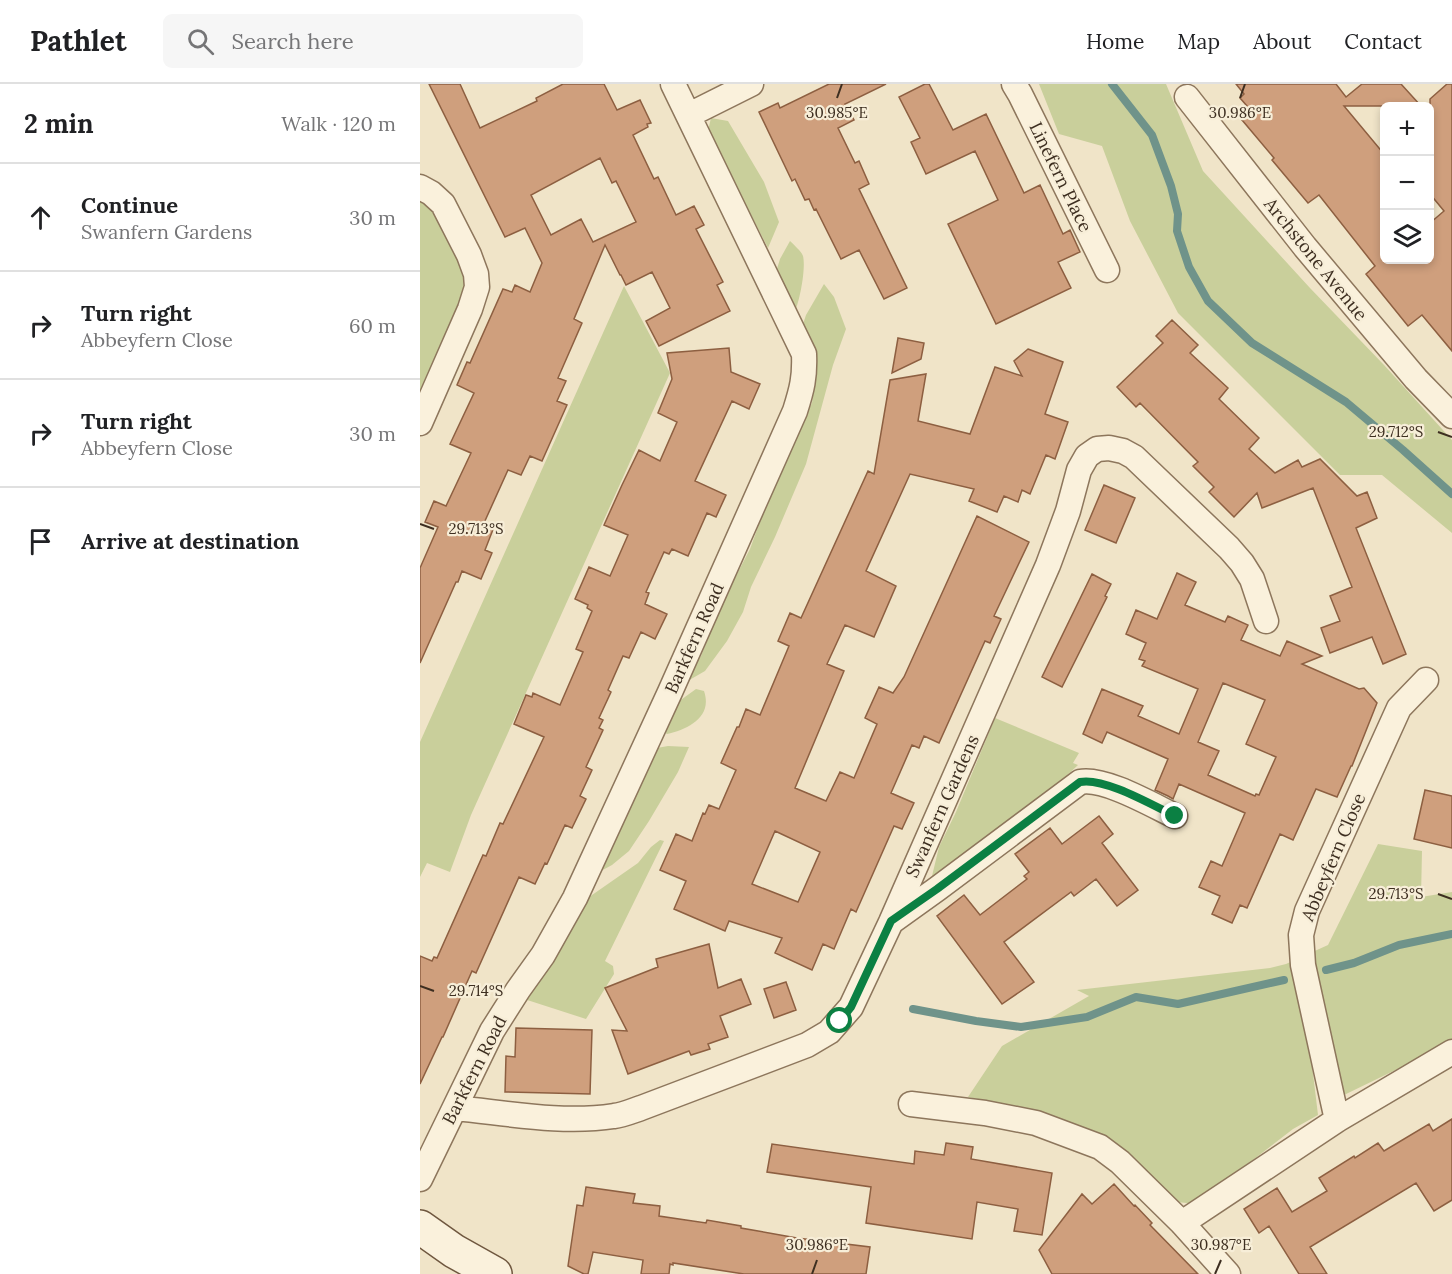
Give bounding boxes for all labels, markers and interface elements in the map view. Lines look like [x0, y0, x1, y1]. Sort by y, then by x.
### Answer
search box [163, 14, 583, 68]
text: Pathlet [30, 23, 127, 59]
icon: search [184, 25, 217, 58]
text: Search here [232, 27, 354, 55]
text: Home [1086, 28, 1144, 55]
text: Map [1177, 28, 1220, 55]
text: About [1253, 28, 1311, 55]
text: Contact [1344, 28, 1422, 55]
map controls [1380, 102, 1434, 264]
button: + [1380, 102, 1434, 156]
text: 30.985°E [806, 103, 868, 122]
text: 30.986°E [1209, 103, 1271, 122]
text: 2 min [24, 107, 94, 140]
text: Walk · 120 m [281, 111, 396, 136]
street label: Linefern Place [1024, 118, 1098, 236]
button: − [1380, 156, 1434, 210]
text: Continue [81, 191, 178, 219]
street label: Archstone Avenue [1259, 192, 1373, 325]
icon: ahead [24, 201, 57, 234]
text: 30 m [349, 205, 396, 230]
button: layers [1380, 210, 1434, 264]
text: Swanfern Gardens [81, 219, 252, 244]
text: Turn right [81, 299, 192, 327]
icon: right [24, 309, 57, 342]
text: 60 m [349, 313, 396, 338]
text: Abbeyfern Close [81, 327, 233, 352]
text: Turn right [81, 407, 192, 435]
icon: right [24, 417, 57, 450]
text: 30 m [349, 421, 396, 446]
text: 29.712°S [1369, 422, 1423, 441]
text: Abbeyfern Close [81, 435, 233, 460]
text: 29.713°S [448, 519, 504, 538]
icon: arrive [24, 525, 57, 558]
text: Arrive at destination [81, 527, 299, 555]
street label: Barkfern Road [659, 579, 729, 697]
street label: Swanfern Gardens [900, 731, 984, 881]
street label: Abbeyfern Close [1295, 789, 1370, 925]
route end [1161, 802, 1187, 828]
text: 29.713°S [1368, 884, 1424, 903]
text: 29.714°S [449, 981, 503, 1000]
route start [826, 1007, 852, 1033]
street label: Barkfern Road [437, 1012, 511, 1128]
text: 30.986°E [786, 1235, 848, 1254]
text: 30.987°E [1191, 1235, 1251, 1254]

